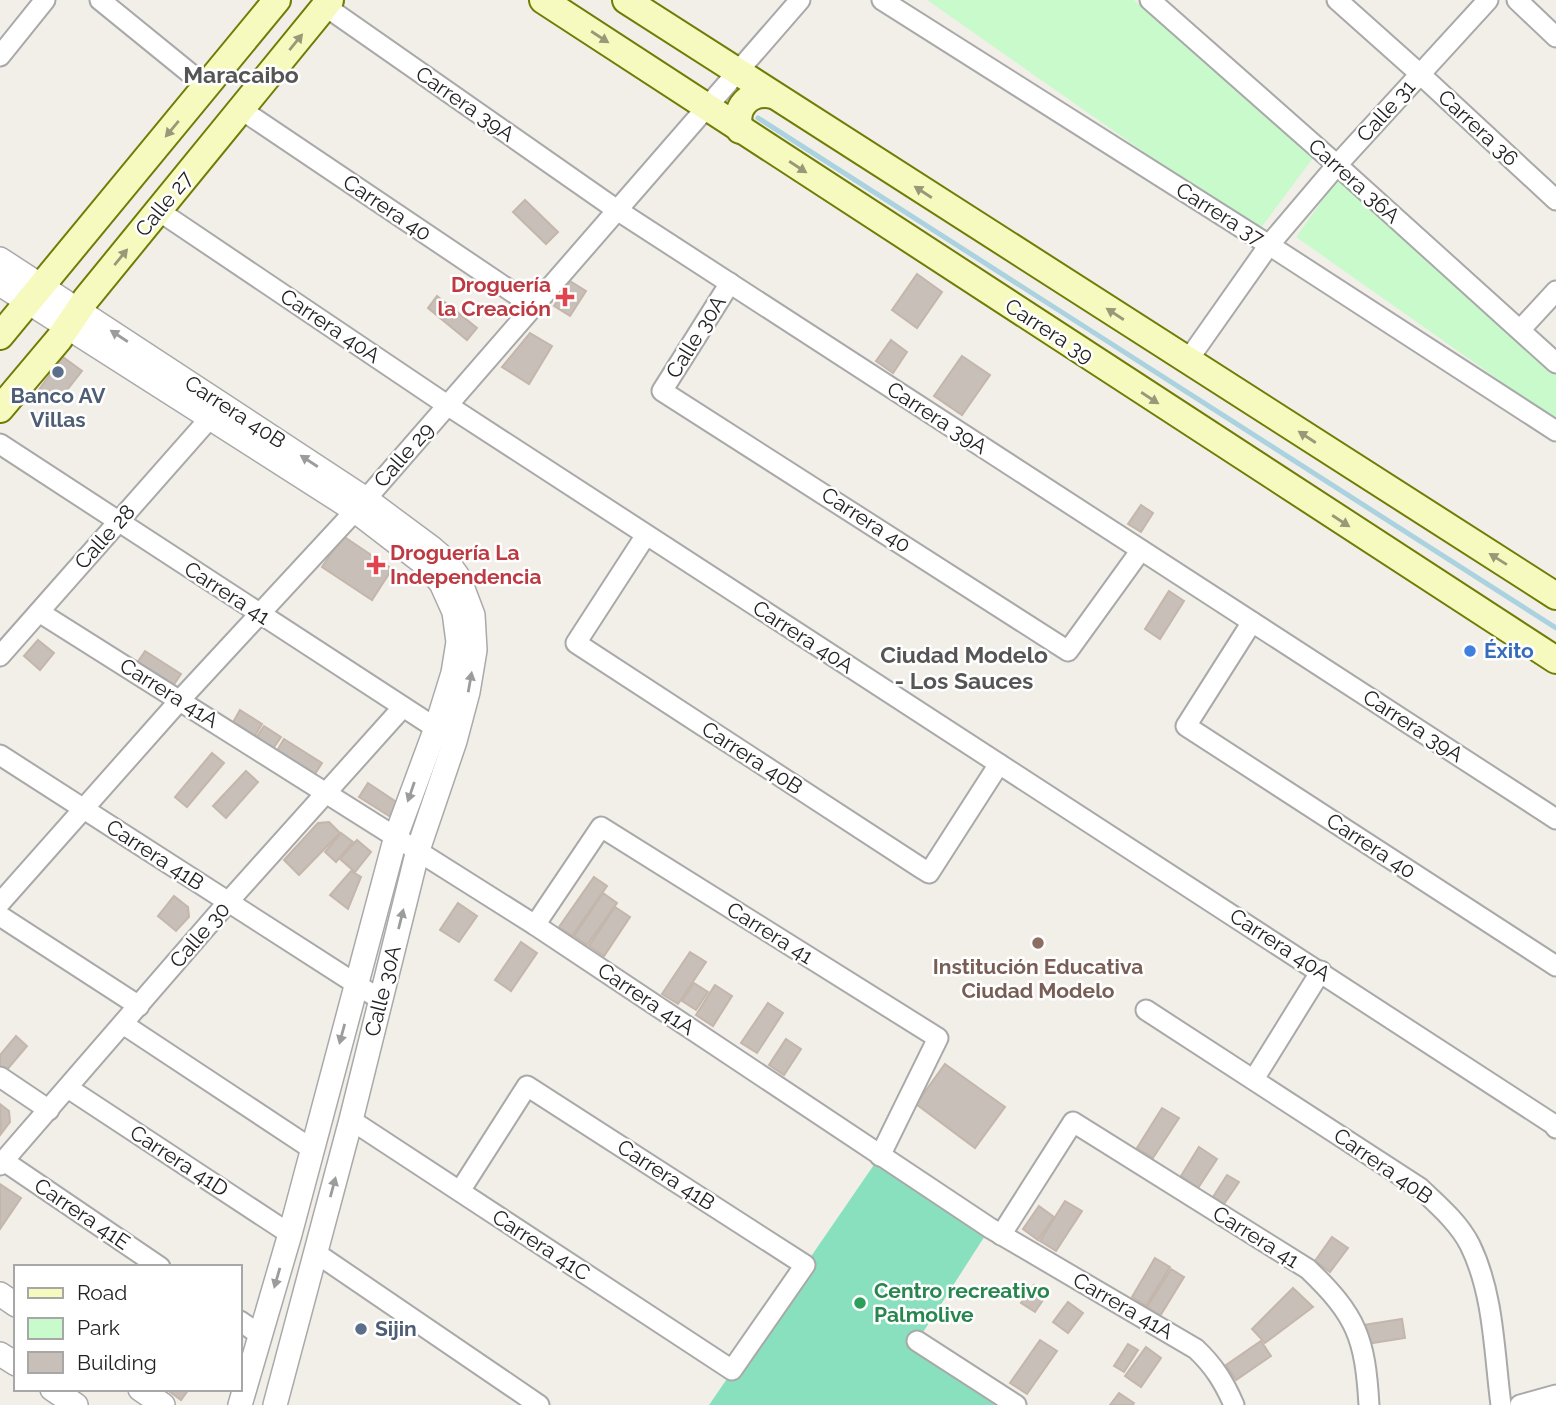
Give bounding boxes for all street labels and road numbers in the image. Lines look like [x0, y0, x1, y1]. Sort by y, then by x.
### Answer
street label: Carrera 39A [411, 61, 519, 147]
street label: Calle 31 [1351, 74, 1420, 147]
street label: Carrera 36 [1433, 84, 1524, 171]
street label: Carrera 36A [1303, 133, 1405, 228]
street label: Calle 27 [130, 165, 198, 242]
street label: Carrera 40 [338, 169, 436, 246]
street label: Carrera 37 [1172, 177, 1270, 251]
street label: Carrera 40A [276, 283, 385, 368]
street label: Calle 30A [660, 291, 731, 383]
street label: Carrera 39 [1000, 293, 1098, 368]
street label: Carrera 40B [180, 370, 290, 453]
street label: Carrera 39A [882, 376, 992, 459]
street label: Calle 29 [369, 417, 439, 492]
street label: Carrera 40 [817, 482, 915, 558]
street label: Calle 28 [69, 499, 140, 574]
street label: Carrera 41 [180, 556, 275, 630]
street label: Carrera 40A [748, 595, 858, 678]
street label: Carrera 41A [115, 652, 223, 733]
street label: Carrera 39A [1358, 684, 1468, 767]
street label: Carrera 40B [697, 716, 807, 799]
street label: Carrera 40 [1322, 808, 1420, 884]
street label: Carrera 41B [102, 814, 209, 895]
street label: Carrera 41 [722, 896, 818, 969]
street label: Calle 30 [164, 897, 235, 973]
street label: Carrera 40A [1225, 903, 1335, 986]
street label: Calle 30A [359, 943, 406, 1039]
street label: Carrera 41A [593, 957, 699, 1040]
street label: Carrera 41D [125, 1120, 233, 1202]
street label: Carrera 40B [1329, 1122, 1438, 1209]
street label: Carrera 41B [613, 1134, 720, 1215]
street label: Carrera 41E [30, 1172, 135, 1255]
street label: Carrera 41 [1208, 1200, 1304, 1273]
street label: Carrera 41C [488, 1204, 595, 1285]
street label: Carrera 41A [1069, 1267, 1178, 1344]

